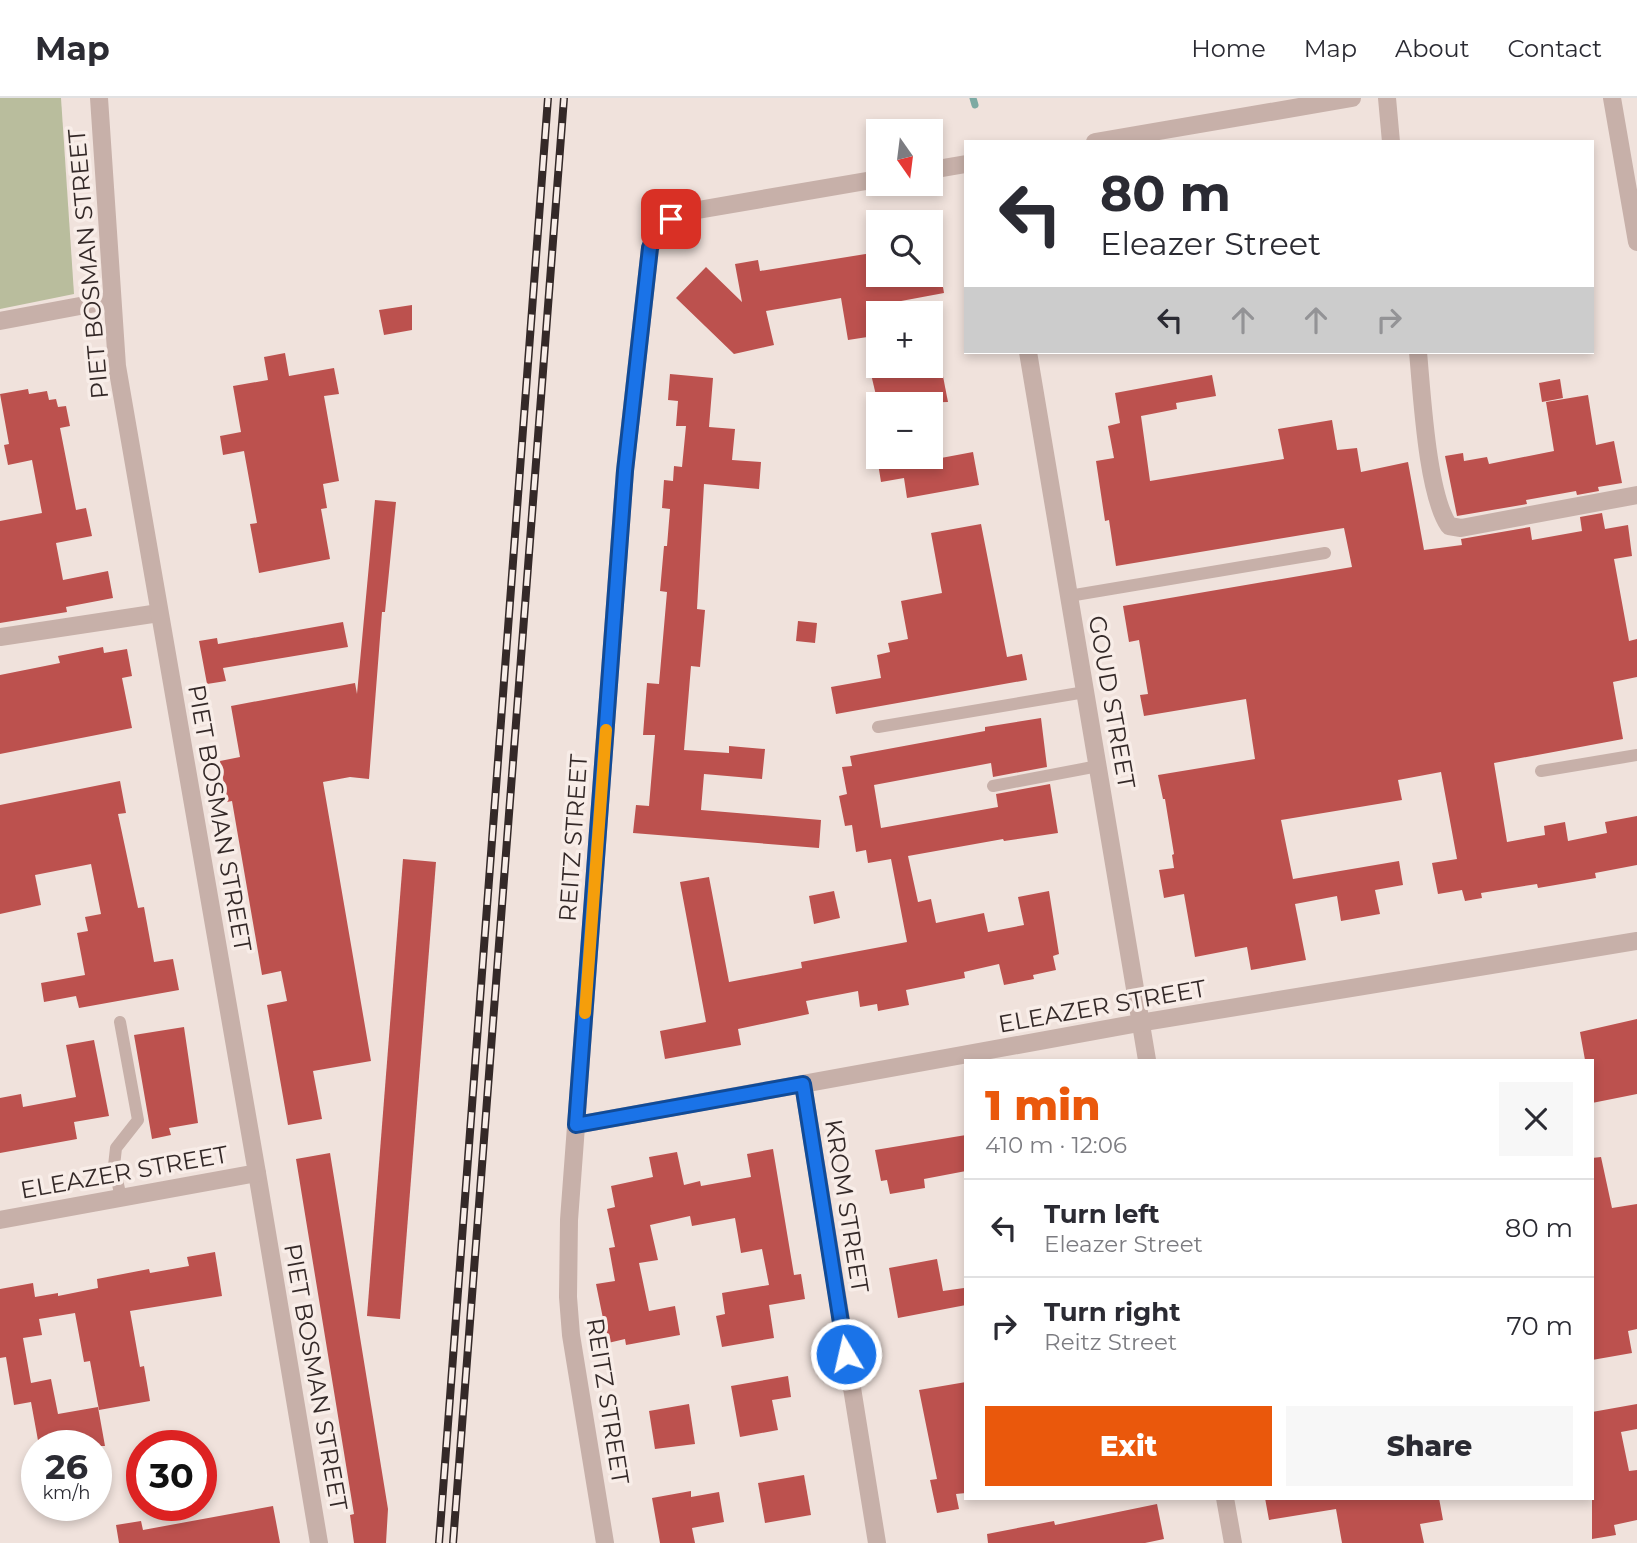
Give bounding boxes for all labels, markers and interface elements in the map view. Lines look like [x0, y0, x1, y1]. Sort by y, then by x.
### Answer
text: Map [35, 28, 110, 68]
text: Home [1191, 34, 1266, 63]
text: Map [1304, 34, 1357, 63]
text: About [1395, 34, 1469, 63]
text: Contact [1507, 34, 1602, 63]
north arrow [866, 119, 943, 196]
map controls [866, 119, 943, 469]
street label: PIET BOSMAN STREET [62, 128, 114, 400]
text: 80 m [1100, 164, 1231, 223]
icon: left [985, 168, 1076, 259]
pin [641, 189, 701, 249]
icon: arrive [652, 200, 690, 238]
button: search [866, 210, 943, 287]
text: Eleazer Street [1100, 224, 1321, 263]
button: + [866, 301, 943, 378]
icon: left [1151, 301, 1189, 339]
icon: ahead [1224, 301, 1262, 339]
icon: ahead [1297, 301, 1335, 339]
icon: right [1370, 301, 1408, 339]
button: − [866, 392, 943, 469]
street label: GOUD STREET [1082, 613, 1142, 791]
street label: PIET BOSMAN STREET [182, 682, 258, 954]
street label: REITZ STREET [553, 753, 593, 923]
street label: ELEAZER STREET [996, 973, 1208, 1039]
text: 1 min [985, 1079, 1101, 1131]
button: close [1499, 1082, 1573, 1156]
street label: KROM STREET [819, 1117, 875, 1295]
text: 410 m · 12:06 [985, 1131, 1127, 1159]
street label: ELEAZER STREET [18, 1139, 230, 1205]
text: Turn left [1044, 1198, 1160, 1230]
icon: left [985, 1209, 1023, 1247]
text: 80 m [1505, 1212, 1573, 1244]
text: Eleazer Street [1044, 1230, 1203, 1258]
street label: PIET BOSMAN STREET [278, 1241, 354, 1513]
text: Turn right [1044, 1296, 1180, 1328]
icon: right [985, 1307, 1023, 1345]
text: 70 m [1507, 1310, 1573, 1342]
street label: REITZ STREET [581, 1316, 635, 1486]
position arrow [809, 1317, 883, 1391]
text: Reitz Street [1044, 1328, 1177, 1356]
button: Exit [985, 1406, 1272, 1486]
button: Share [1286, 1406, 1573, 1486]
speed limit sign: 30 [126, 1430, 217, 1521]
text: 26 [45, 1445, 88, 1488]
text: km/h [42, 1482, 91, 1504]

